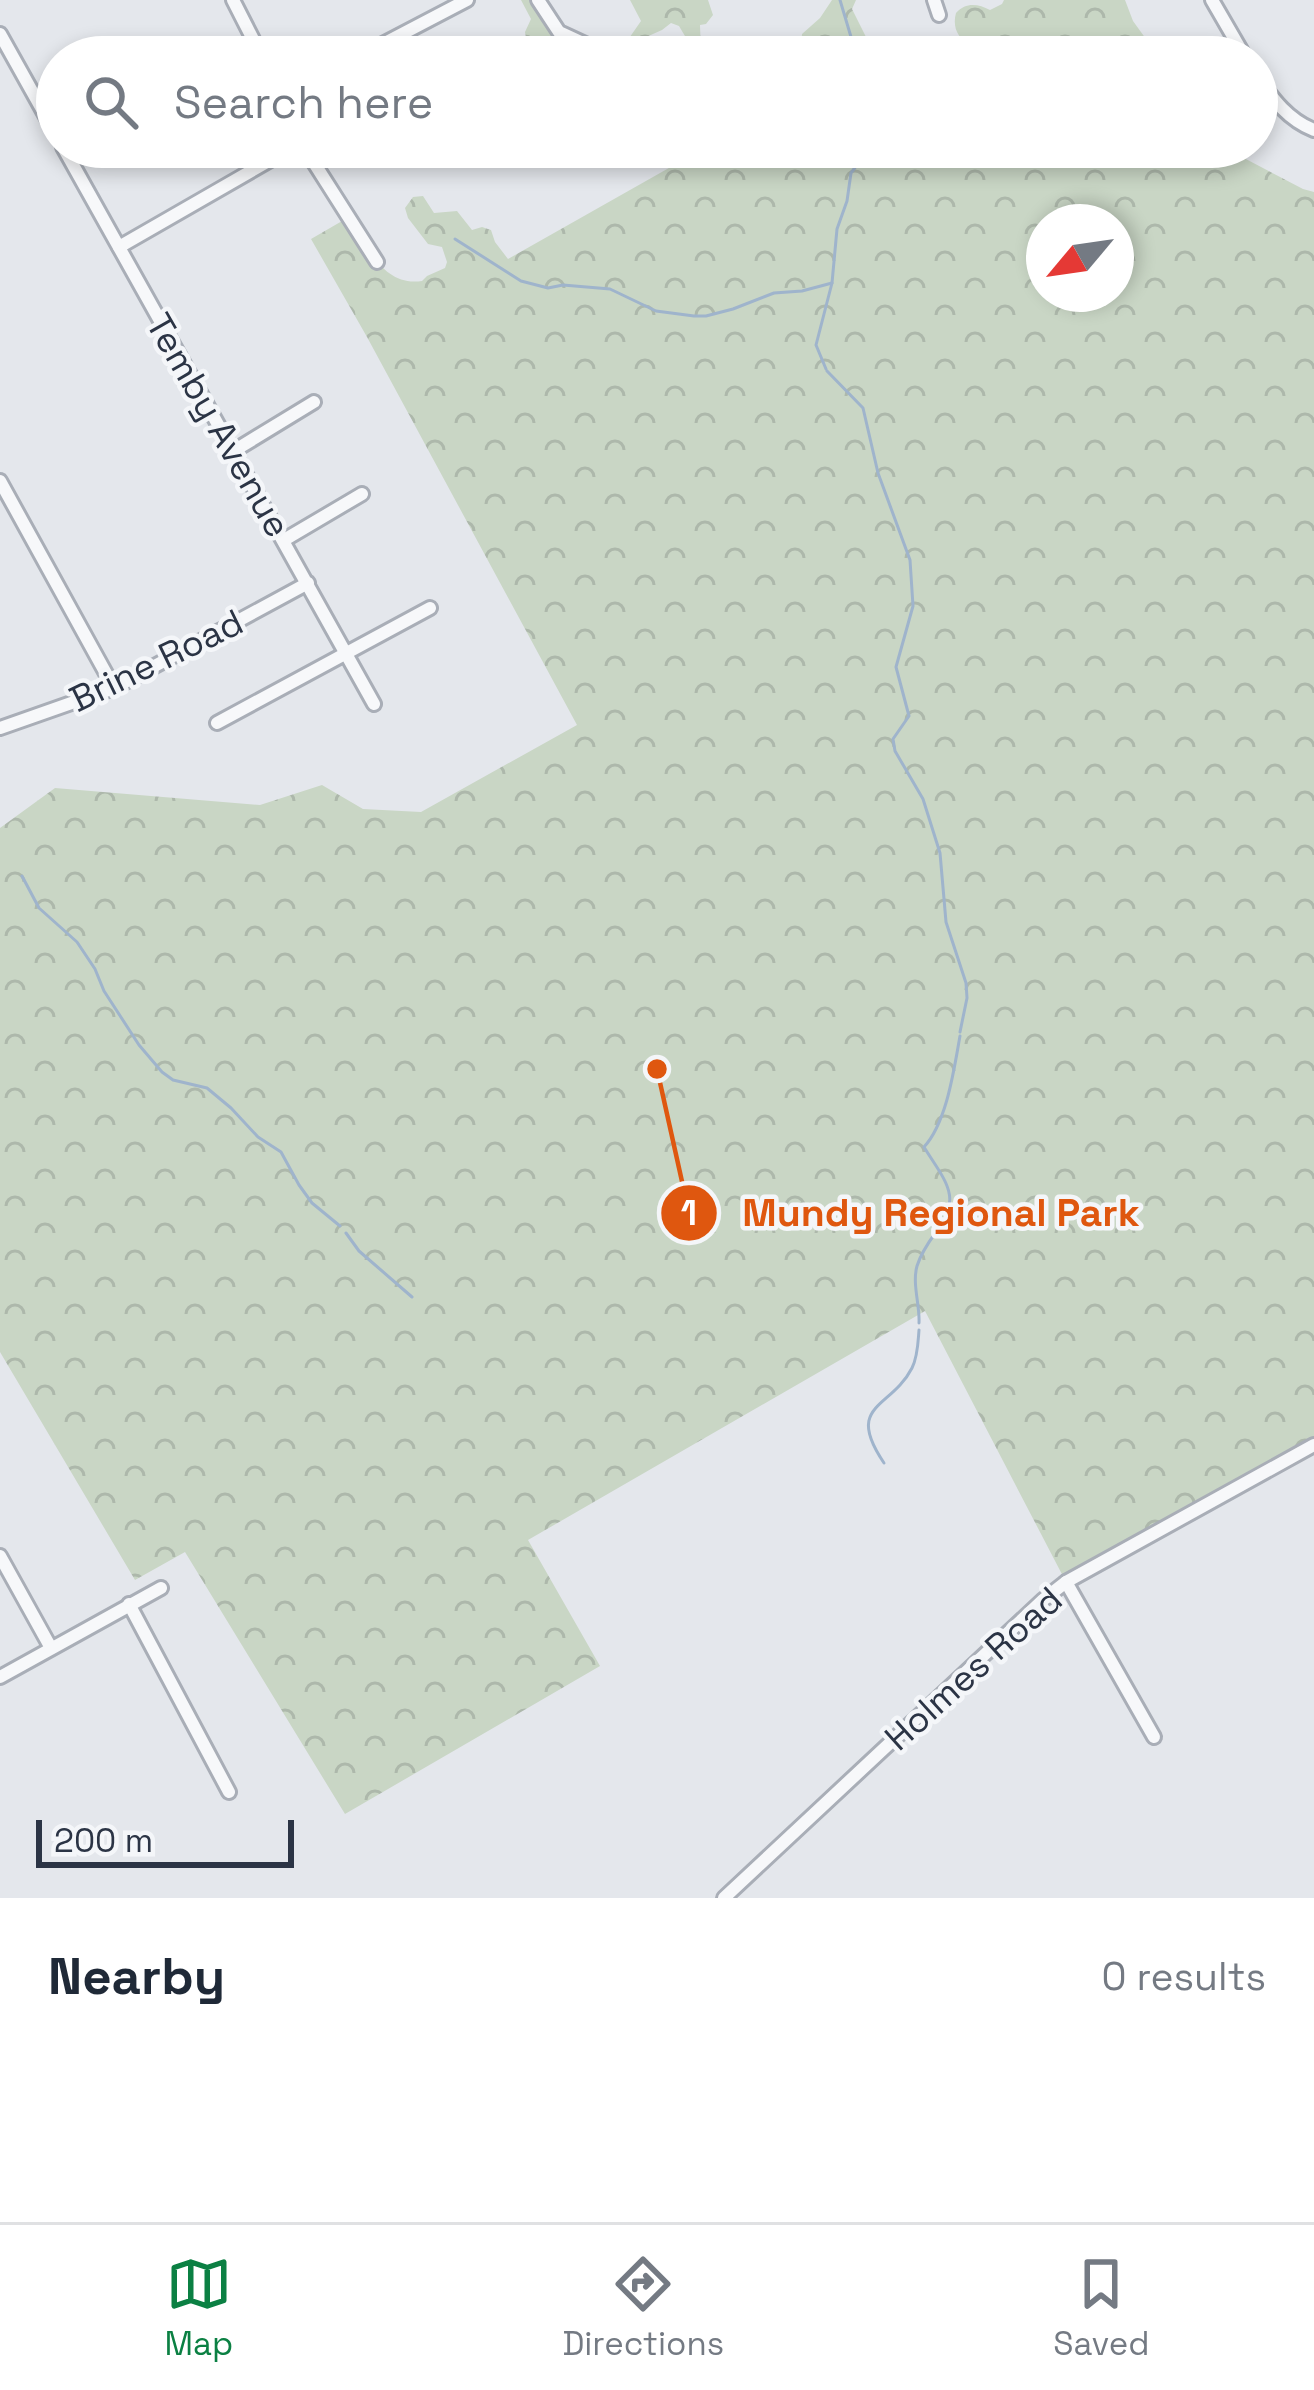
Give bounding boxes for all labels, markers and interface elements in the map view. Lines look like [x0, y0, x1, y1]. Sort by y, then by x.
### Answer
search box [36, 36, 1278, 168]
icon: search [78, 69, 144, 135]
text: Search here [174, 74, 433, 131]
north arrow [1026, 204, 1134, 312]
street label: Temby Avenue [135, 305, 301, 546]
street label: Brine Road [62, 599, 251, 723]
callout: Mundy Regional Park [659, 1175, 1164, 1250]
text: Mundy Regional Park [742, 1188, 1140, 1237]
text: 1 [681, 1190, 697, 1236]
street label: Holmes Road [875, 1577, 1072, 1761]
scale bar [36, 1814, 294, 1867]
text: 200 m [54, 1820, 153, 1862]
text: Nearby [48, 1944, 225, 2009]
text: 0 results [1101, 1952, 1266, 2001]
tab: Map [165, 2251, 233, 2365]
tab: Directions [562, 2251, 724, 2365]
tab: Saved [1053, 2251, 1149, 2365]

